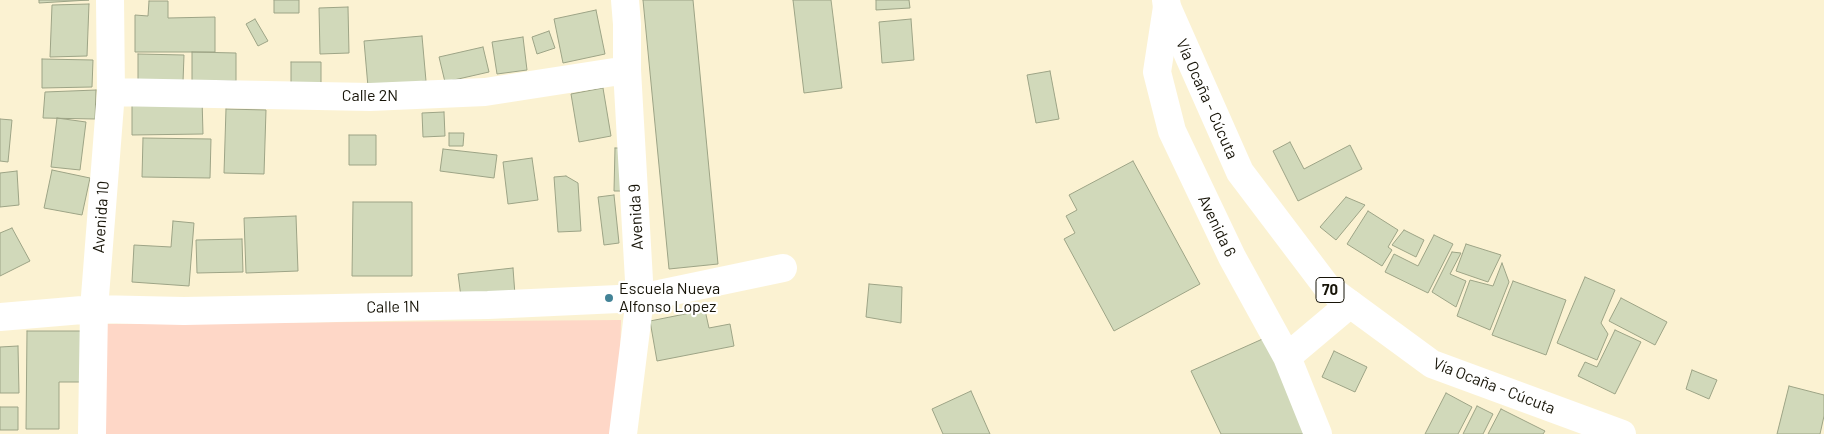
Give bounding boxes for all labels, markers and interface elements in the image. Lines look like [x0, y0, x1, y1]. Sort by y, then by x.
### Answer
street label: Vía Ocaña - Cúcuta [1172, 36, 1242, 162]
street label: Calle 2N [342, 86, 398, 106]
street label: Avenida 10 [89, 180, 113, 254]
street label: Avenida 9 [625, 183, 647, 251]
street label: Avenida 6 [1194, 192, 1240, 260]
road number: 70 [1316, 278, 1344, 302]
place label: Escuela Nueva Alfonso Lopez [619, 279, 720, 317]
marker: Escuela Nueva Alfonso Lopez [603, 292, 615, 304]
street label: Calle 1N [366, 297, 420, 317]
street label: Vía Ocaña - Cúcuta [1430, 354, 1558, 418]

